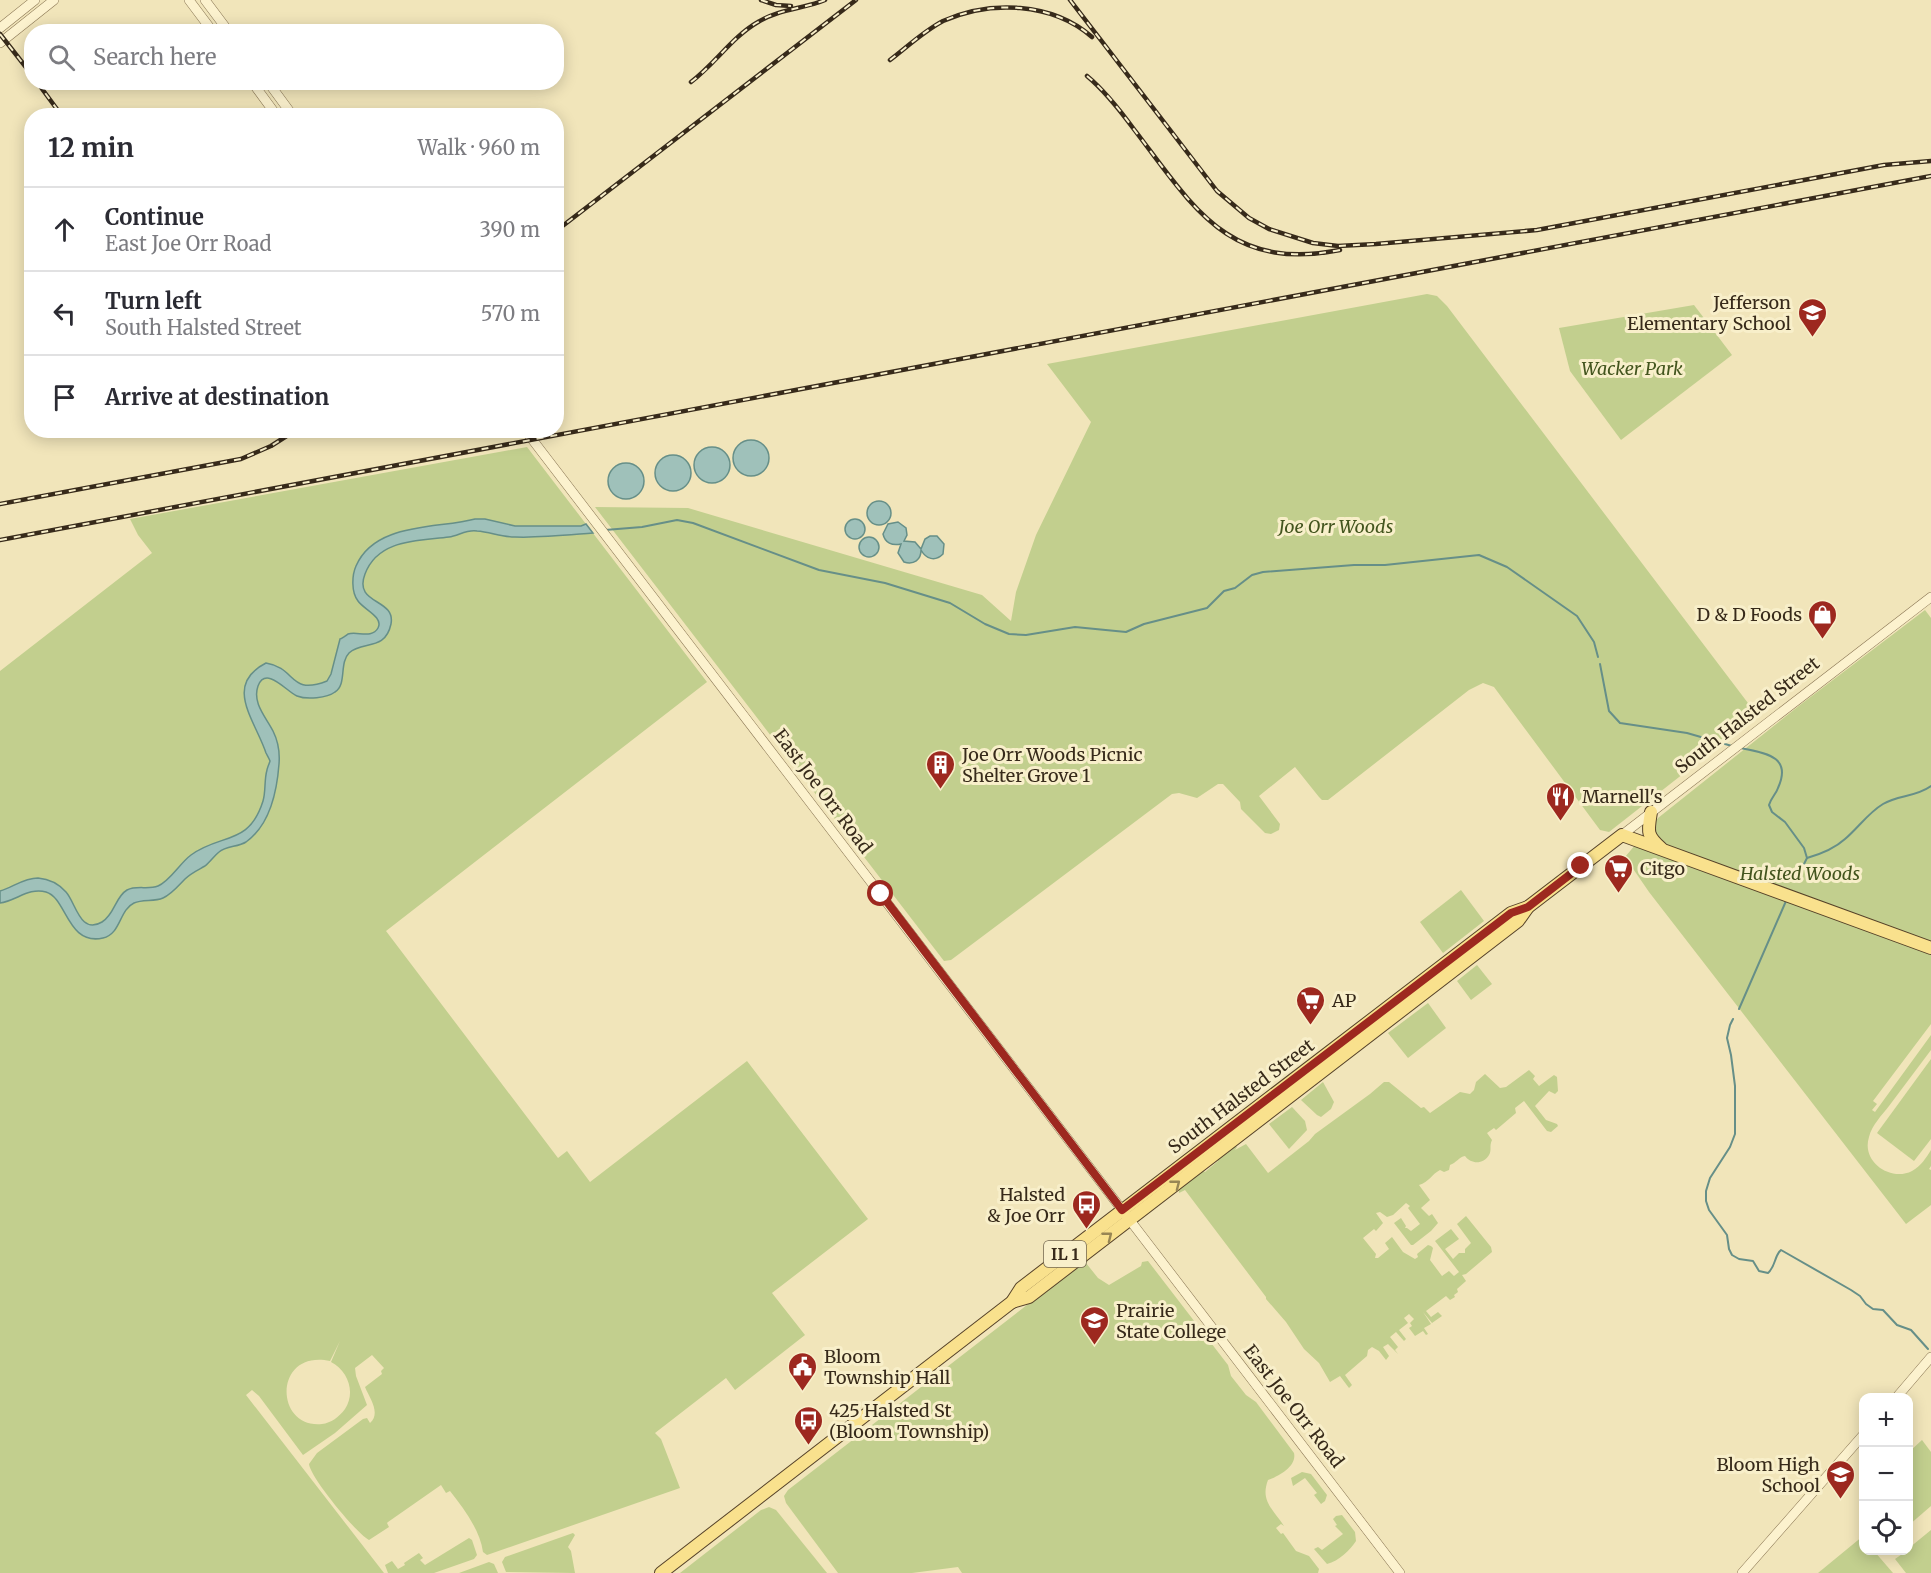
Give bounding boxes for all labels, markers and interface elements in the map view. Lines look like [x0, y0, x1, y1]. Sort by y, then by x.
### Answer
search box [24, 24, 564, 90]
icon: search [45, 41, 78, 74]
text: Search here [93, 43, 216, 71]
text: 12 min [48, 131, 134, 164]
text: Walk · 960 m [418, 135, 540, 160]
text: Continue [105, 203, 204, 231]
icon: ahead [48, 213, 81, 246]
text: 390 m [480, 217, 540, 242]
text: East Joe Orr Road [105, 231, 272, 256]
text: Turn left [105, 287, 202, 315]
place label: Jefferson Elementary School [1627, 291, 1791, 335]
school or university icon: Jefferson Elementary School [1796, 296, 1828, 338]
icon: left [48, 297, 81, 330]
text: 570 m [481, 301, 540, 326]
text: South Halsted Street [105, 315, 302, 340]
park label: Wacker Park [1581, 357, 1683, 380]
icon: arrive [48, 381, 81, 414]
text: Arrive at destination [105, 383, 329, 411]
park label: Joe Orr Woods [1277, 515, 1393, 538]
shop icon: D & D Foods [1807, 598, 1839, 640]
place label: D & D Foods [1696, 603, 1802, 626]
street label: South Halsted Street [1670, 651, 1824, 779]
street label: East Joe Orr Road [769, 724, 877, 858]
place label: Joe Orr Woods Picnic Shelter Grove 1 [961, 743, 1143, 787]
building icon: Joe Orr Woods Picnic Shelter Grove 1 [925, 748, 957, 790]
restaurant icon: Marnell's [1545, 780, 1577, 822]
place label: Marnell's [1582, 785, 1663, 808]
route end [1567, 852, 1593, 878]
supermarket icon: Citgo [1603, 852, 1635, 894]
place label: Citgo [1640, 857, 1685, 880]
park label: Halsted Woods [1739, 862, 1860, 885]
route start [867, 880, 893, 906]
supermarket icon: AP [1295, 984, 1327, 1026]
place label: AP [1331, 989, 1357, 1012]
street label: South Halsted Street [1163, 1034, 1319, 1158]
one-way arrow [1169, 1180, 1180, 1191]
place label: Halsted & Joe Orr [987, 1183, 1065, 1227]
bus stop icon: Halsted & Joe Orr [1070, 1188, 1102, 1230]
one-way arrow [1102, 1233, 1113, 1244]
road number: IL 1 [1044, 1241, 1086, 1267]
place label: Prairie State College [1116, 1299, 1226, 1343]
school or university icon: Prairie State College [1079, 1304, 1111, 1346]
street label: East Joe Orr Road [1239, 1340, 1349, 1472]
place label: Bloom Township Hall [824, 1345, 951, 1389]
public building icon: Bloom Township Hall [787, 1350, 819, 1392]
map controls [1859, 1393, 1913, 1555]
button: + [1859, 1393, 1913, 1447]
place label: 425 Halsted St (Bloom Township) [829, 1399, 989, 1443]
bus stop icon: 425 Halsted St (Bloom Township) [792, 1404, 824, 1446]
button: − [1859, 1447, 1913, 1501]
place label: Bloom High School [1716, 1453, 1820, 1497]
school or university icon: Bloom High School [1825, 1458, 1857, 1500]
button: locate [1859, 1501, 1913, 1555]

